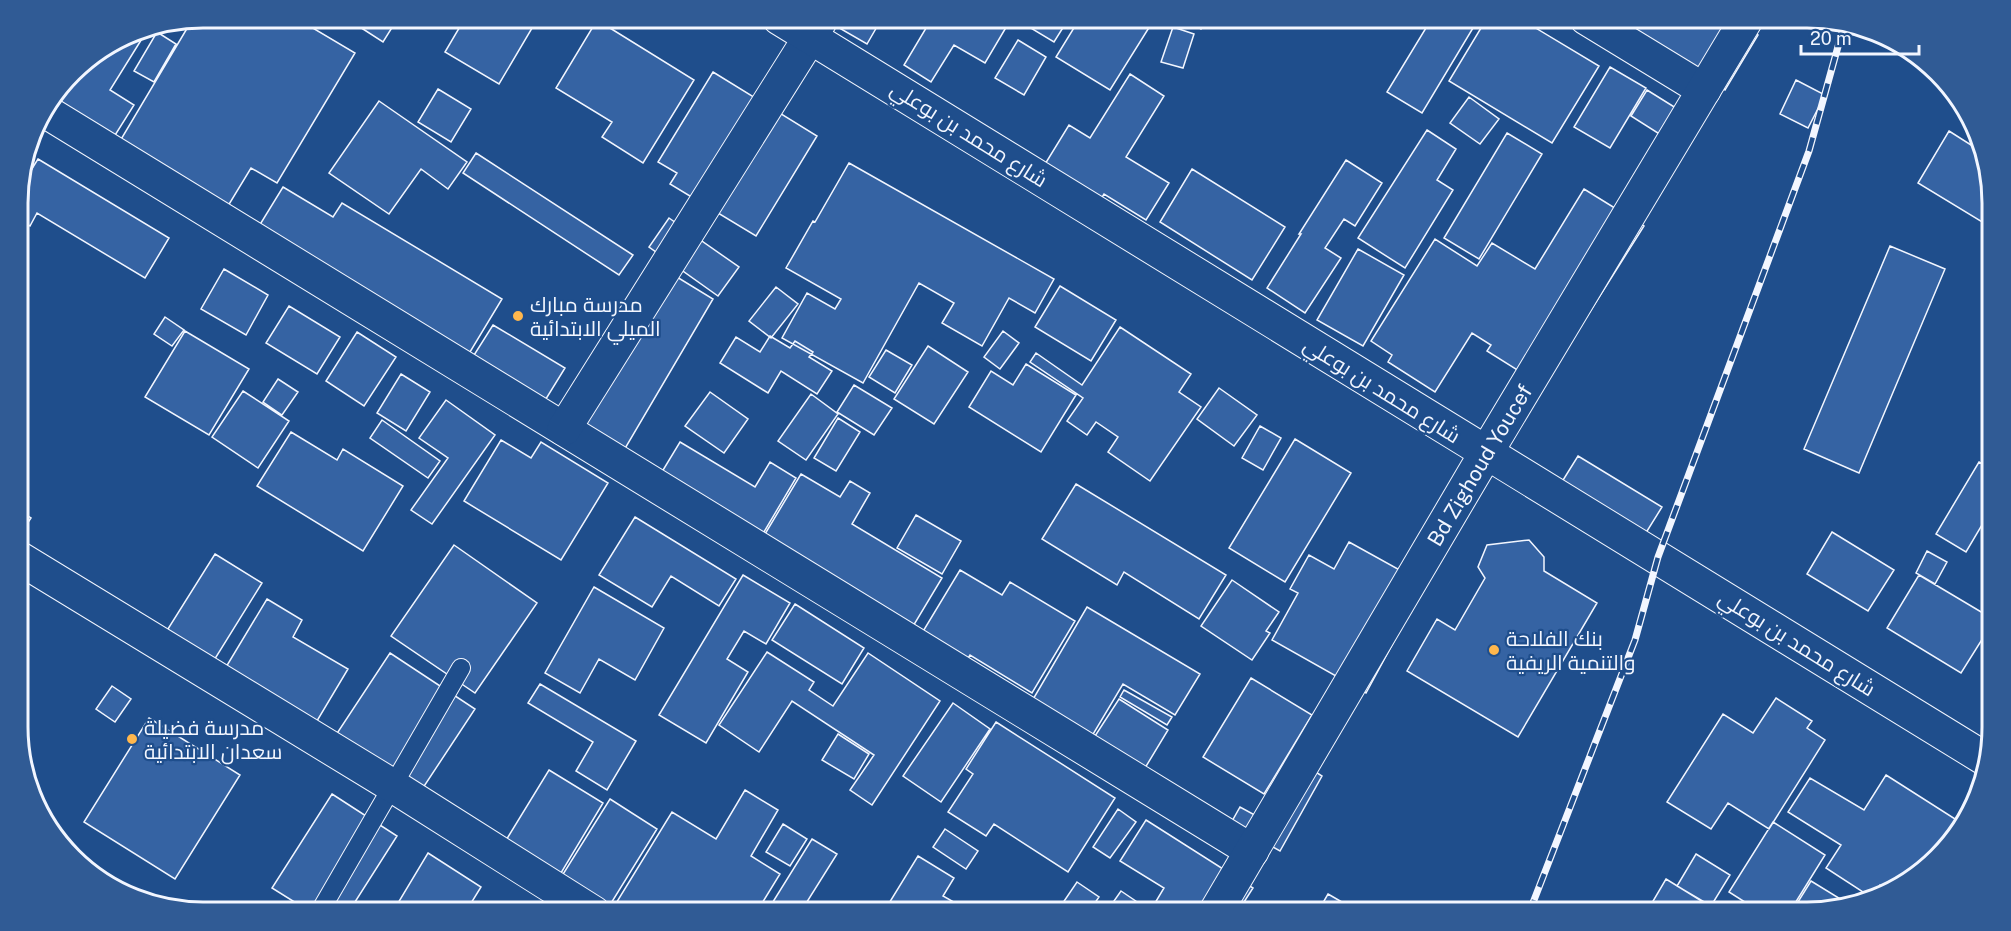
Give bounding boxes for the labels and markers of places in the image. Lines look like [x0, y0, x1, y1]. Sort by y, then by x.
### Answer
place label: مدرسة مبارك الميلي الابتدائية [530, 292, 661, 345]
marker: مدرسة مبارك الميلي الابتدائية [511, 309, 525, 323]
place label: بنك الفلاحة والتنمية الريفية [1506, 626, 1636, 675]
marker: بنك الفلاحة والتنمية الريفية [1487, 643, 1501, 657]
place label: مدرسة فضيلة سعدان الابتدائية [144, 715, 282, 765]
marker: مدرسة فضيلة سعدان الابتدائية [125, 732, 139, 746]

